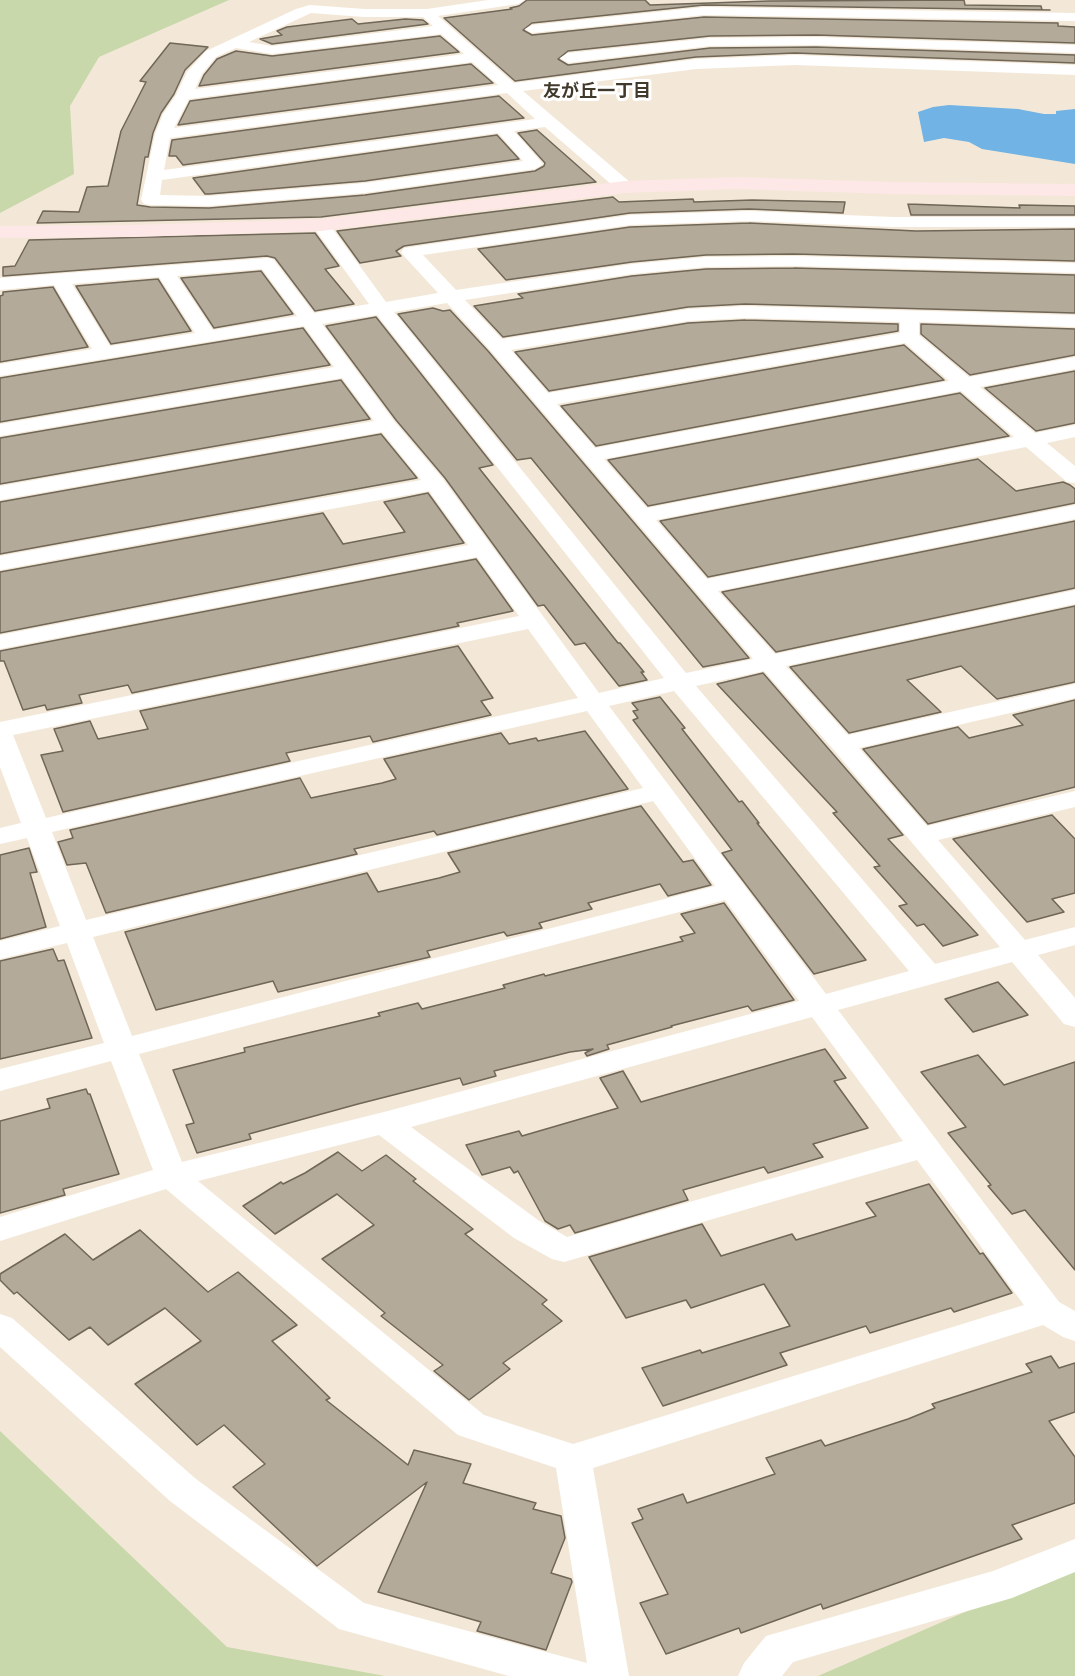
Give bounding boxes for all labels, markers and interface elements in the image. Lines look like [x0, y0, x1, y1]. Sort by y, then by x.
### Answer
district label: 友が丘一丁目 [543, 81, 651, 103]

